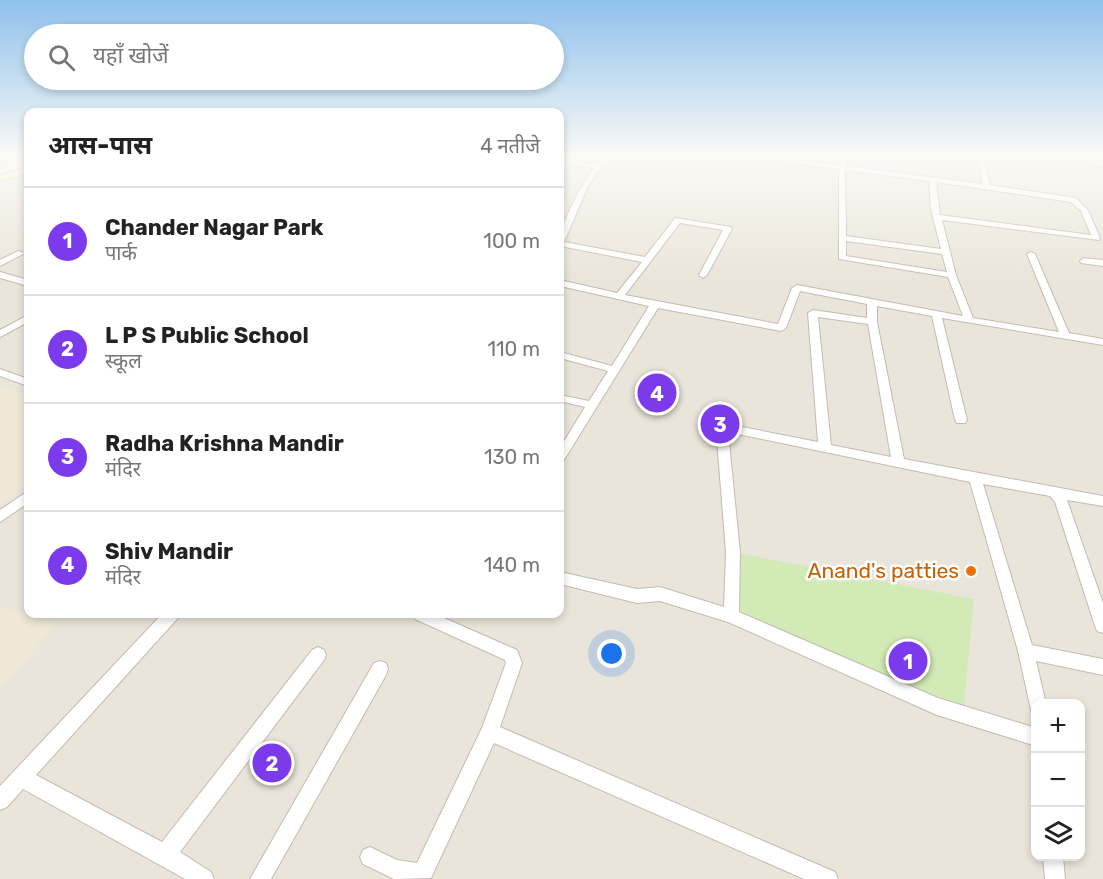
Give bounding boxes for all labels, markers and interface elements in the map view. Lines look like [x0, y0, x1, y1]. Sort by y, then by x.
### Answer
search box [24, 24, 564, 90]
icon: search [45, 41, 78, 74]
text: यहाँ खोजें [93, 42, 169, 69]
text: आस-पास [48, 130, 152, 161]
text: 4 नतीजे [480, 134, 540, 158]
text: Chander Nagar Park [105, 214, 324, 241]
text: 1 [63, 229, 72, 253]
text: 100 m [483, 229, 540, 253]
text: पार्क [105, 241, 137, 265]
text: L P S Public School [105, 322, 309, 349]
text: 2 [61, 337, 74, 361]
text: 110 m [488, 337, 540, 361]
text: स्कूल [105, 349, 142, 373]
pin: 4 [638, 370, 676, 416]
pin: 3 [700, 402, 740, 446]
text: Radha Krishna Mandir [105, 430, 344, 457]
text: 3 [61, 445, 74, 469]
text: 130 m [484, 445, 540, 469]
text: मंदिर [105, 457, 141, 481]
text: Shiv Mandir [105, 538, 233, 565]
text: 4 [61, 553, 74, 577]
text: 140 m [484, 553, 540, 577]
place label: Anand's patties [807, 558, 959, 583]
marker: Anand's patties [964, 564, 978, 578]
text: मंदिर [105, 565, 141, 589]
pin: 1 [888, 638, 928, 684]
your location [597, 639, 626, 668]
map controls [1031, 699, 1085, 861]
button: + [1031, 699, 1085, 753]
pin: 2 [252, 740, 292, 786]
button: − [1031, 753, 1085, 807]
button: layers [1031, 807, 1085, 861]

